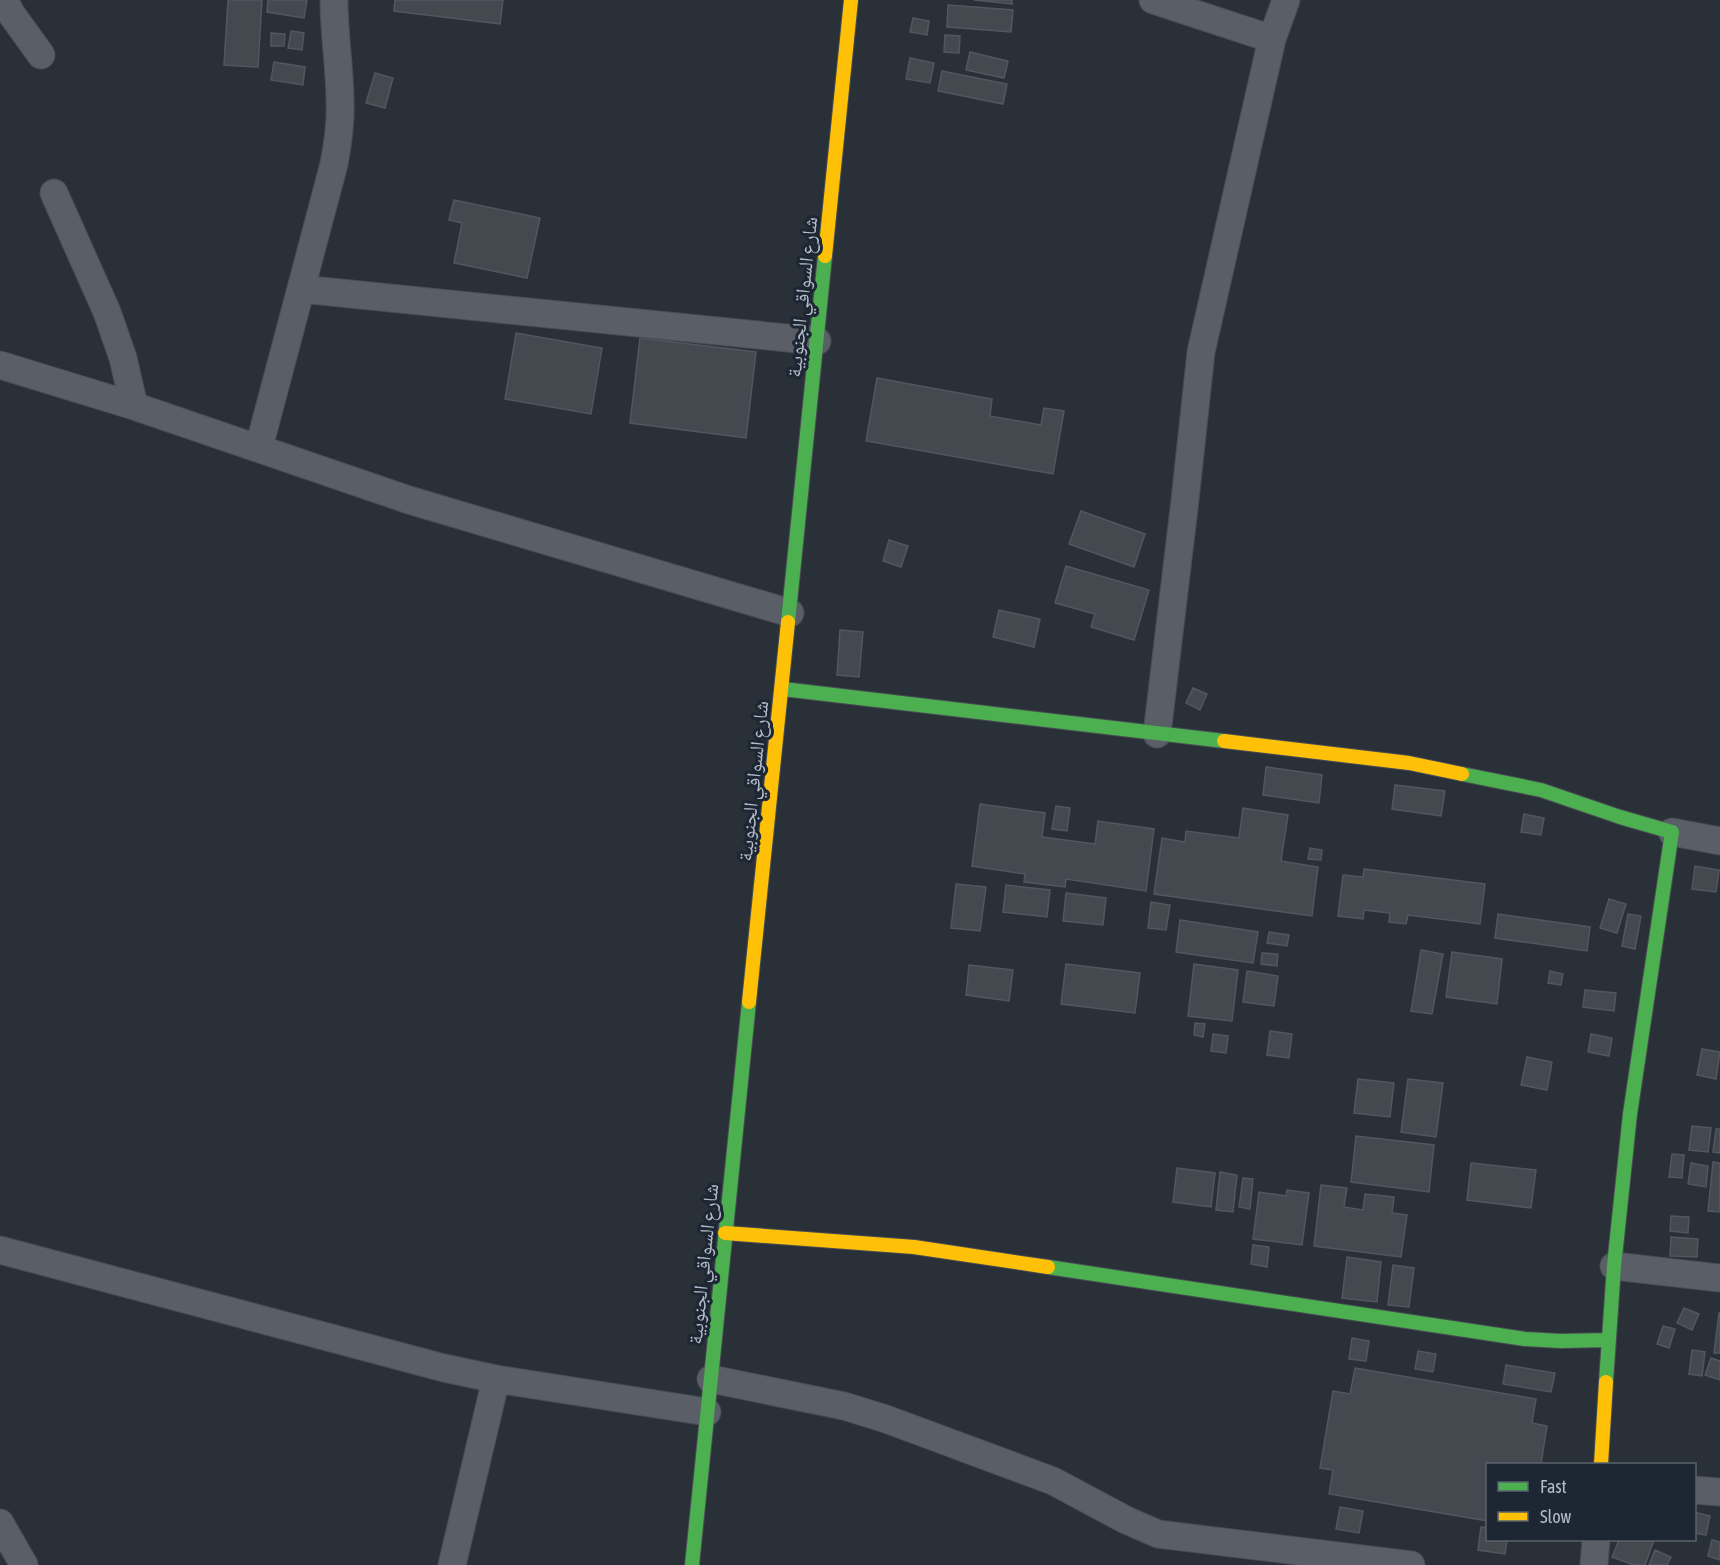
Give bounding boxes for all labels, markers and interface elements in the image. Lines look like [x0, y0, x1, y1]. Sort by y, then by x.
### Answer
street label: شارع السواقي الجنوبية [782, 216, 826, 379]
street label: شارع السواقي الجنوبية [733, 700, 777, 863]
street label: شارع السواقي الجنوبية [683, 1183, 727, 1346]
legend [1486, 1463, 1696, 1541]
text: Fast [1540, 1476, 1567, 1497]
text: Slow [1540, 1506, 1571, 1527]

